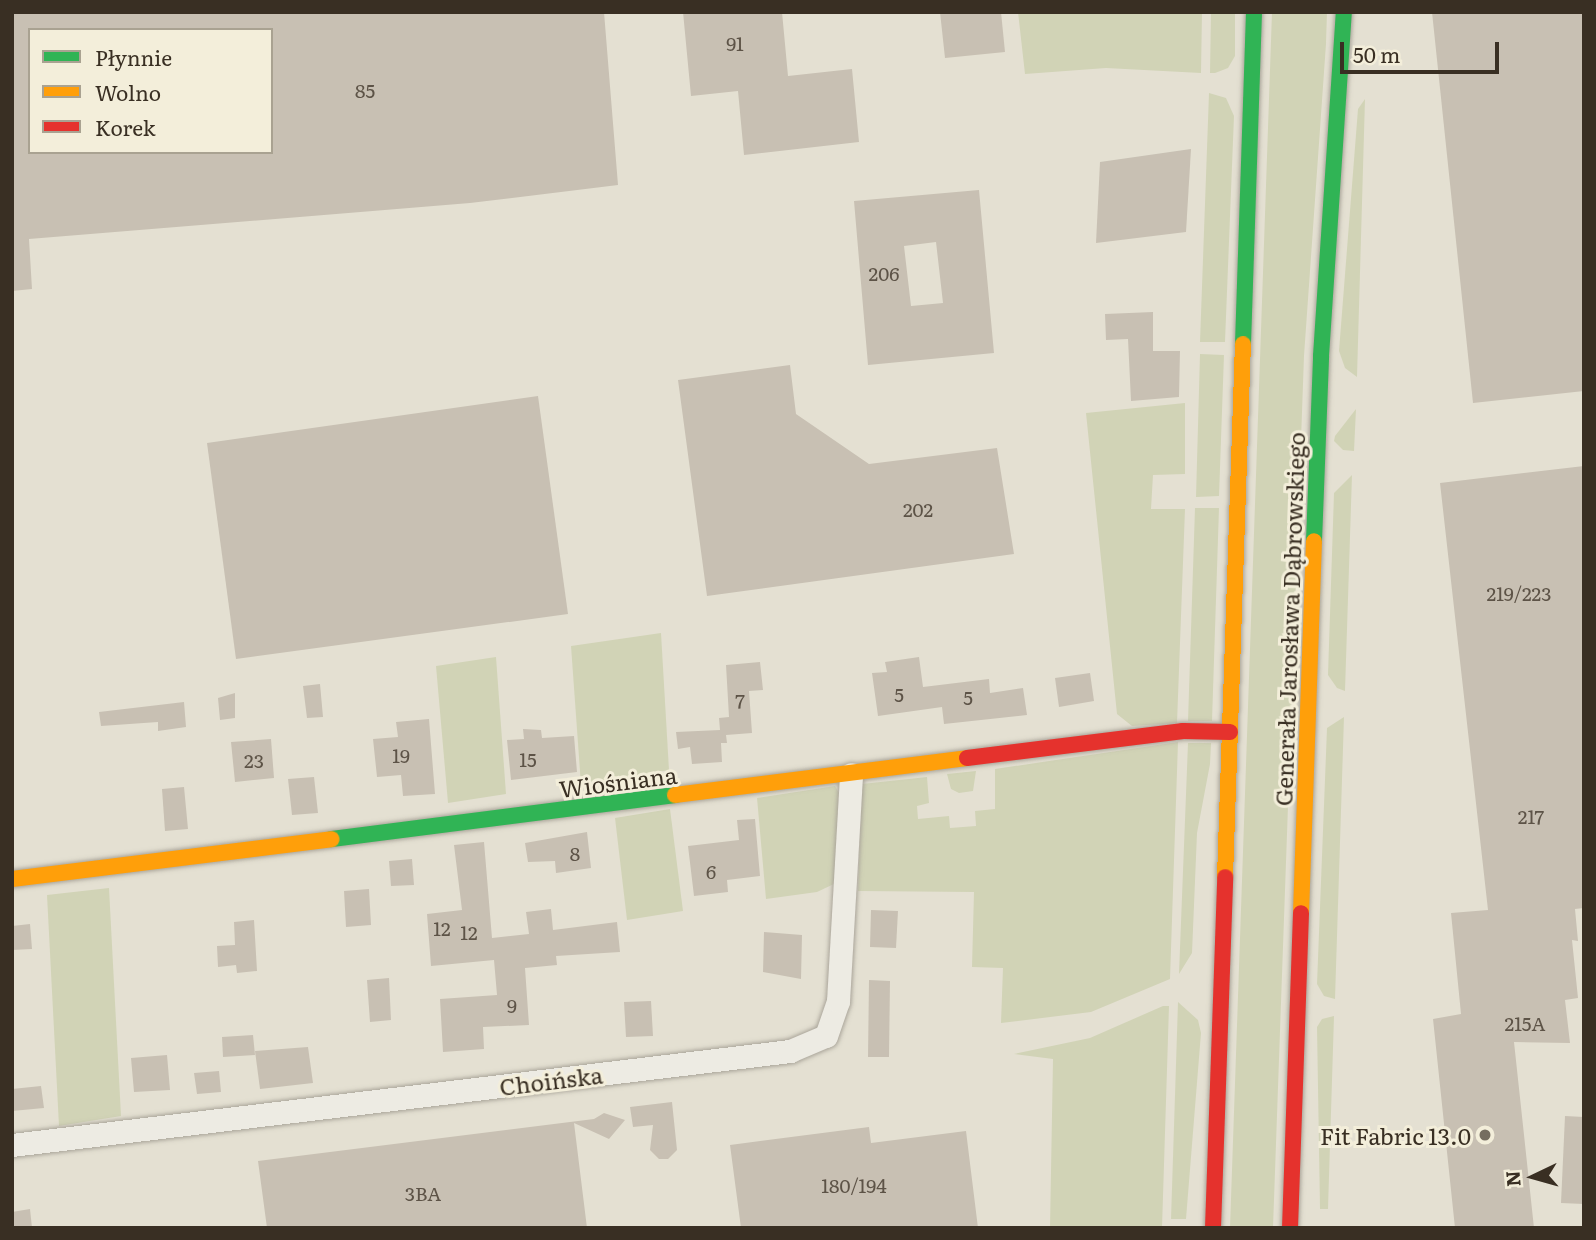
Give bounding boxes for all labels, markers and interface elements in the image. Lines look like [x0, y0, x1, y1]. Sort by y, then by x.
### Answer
legend [28, 28, 273, 154]
scale bar [1344, 28, 1503, 72]
house number: 91 [726, 33, 744, 55]
text: 50 m [1353, 38, 1400, 69]
text: Płynnie [95, 41, 172, 72]
text: Wolno [95, 76, 161, 107]
house number: 85 [355, 80, 375, 102]
text: Korek [95, 111, 156, 142]
house number: 206 [869, 263, 899, 285]
street label: Generała Jarosława Dąbrowskiego [1269, 432, 1309, 806]
house number: 202 [903, 499, 933, 521]
house number: 219/223 [1487, 583, 1551, 605]
house number: 5 [894, 684, 904, 706]
house number: 5 [963, 687, 973, 709]
house number: 7 [735, 690, 745, 712]
house number: 19 [392, 745, 410, 767]
house number: 15 [519, 749, 537, 771]
house number: 23 [244, 750, 264, 772]
street label: Wiośniana [558, 760, 678, 802]
house number: 217 [1518, 806, 1544, 828]
house number: 8 [570, 843, 580, 865]
house number: 6 [706, 861, 716, 883]
house number: 12 [433, 918, 451, 940]
house number: 12 [460, 922, 478, 944]
house number: 9 [507, 995, 517, 1017]
house number: 215A [1505, 1013, 1545, 1035]
street label: Choińska [498, 1060, 604, 1100]
place label: Fit Fabric 13.0 [1320, 1121, 1471, 1149]
marker: Fit Fabric 13.0 [1477, 1127, 1493, 1143]
north arrow [1498, 1142, 1568, 1212]
text: N [1497, 1170, 1527, 1188]
house number: 180/194 [821, 1175, 887, 1197]
house number: 3BA [405, 1183, 441, 1205]

